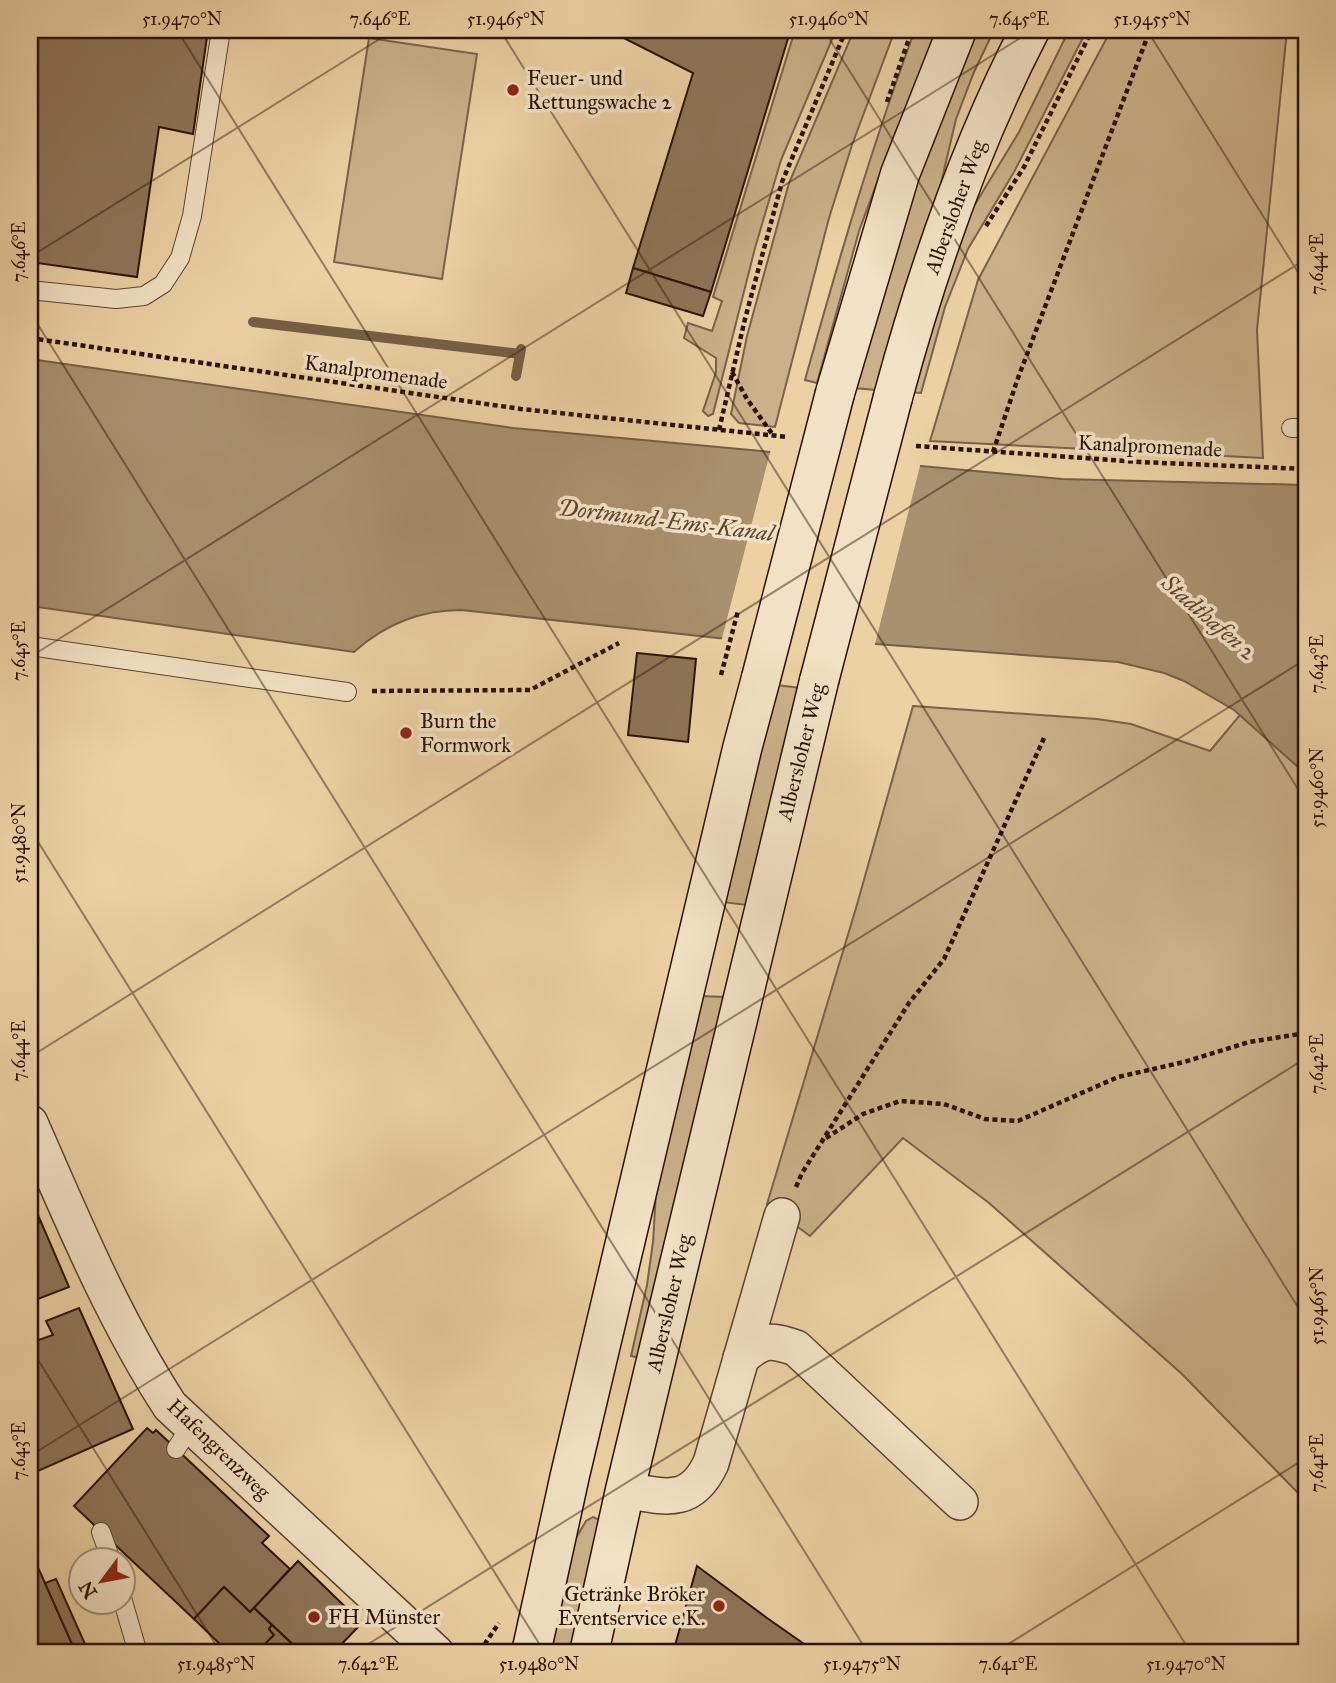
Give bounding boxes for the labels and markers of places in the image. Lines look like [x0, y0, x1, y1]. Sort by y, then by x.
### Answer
place label: Feuer- und Rettungswache 2 [527, 65, 673, 115]
marker: Feuer- und Rettungswache 2 [505, 82, 521, 98]
place label: Burn the Formwork [420, 708, 511, 758]
marker: Burn the Formwork [398, 725, 414, 741]
place label: Getränke Bröker Eventservice e.K. [558, 1581, 705, 1631]
marker: Getränke Bröker Eventservice e.K. [711, 1598, 727, 1614]
place label: FH Münster [328, 1604, 440, 1630]
marker: FH Münster [306, 1609, 322, 1625]

